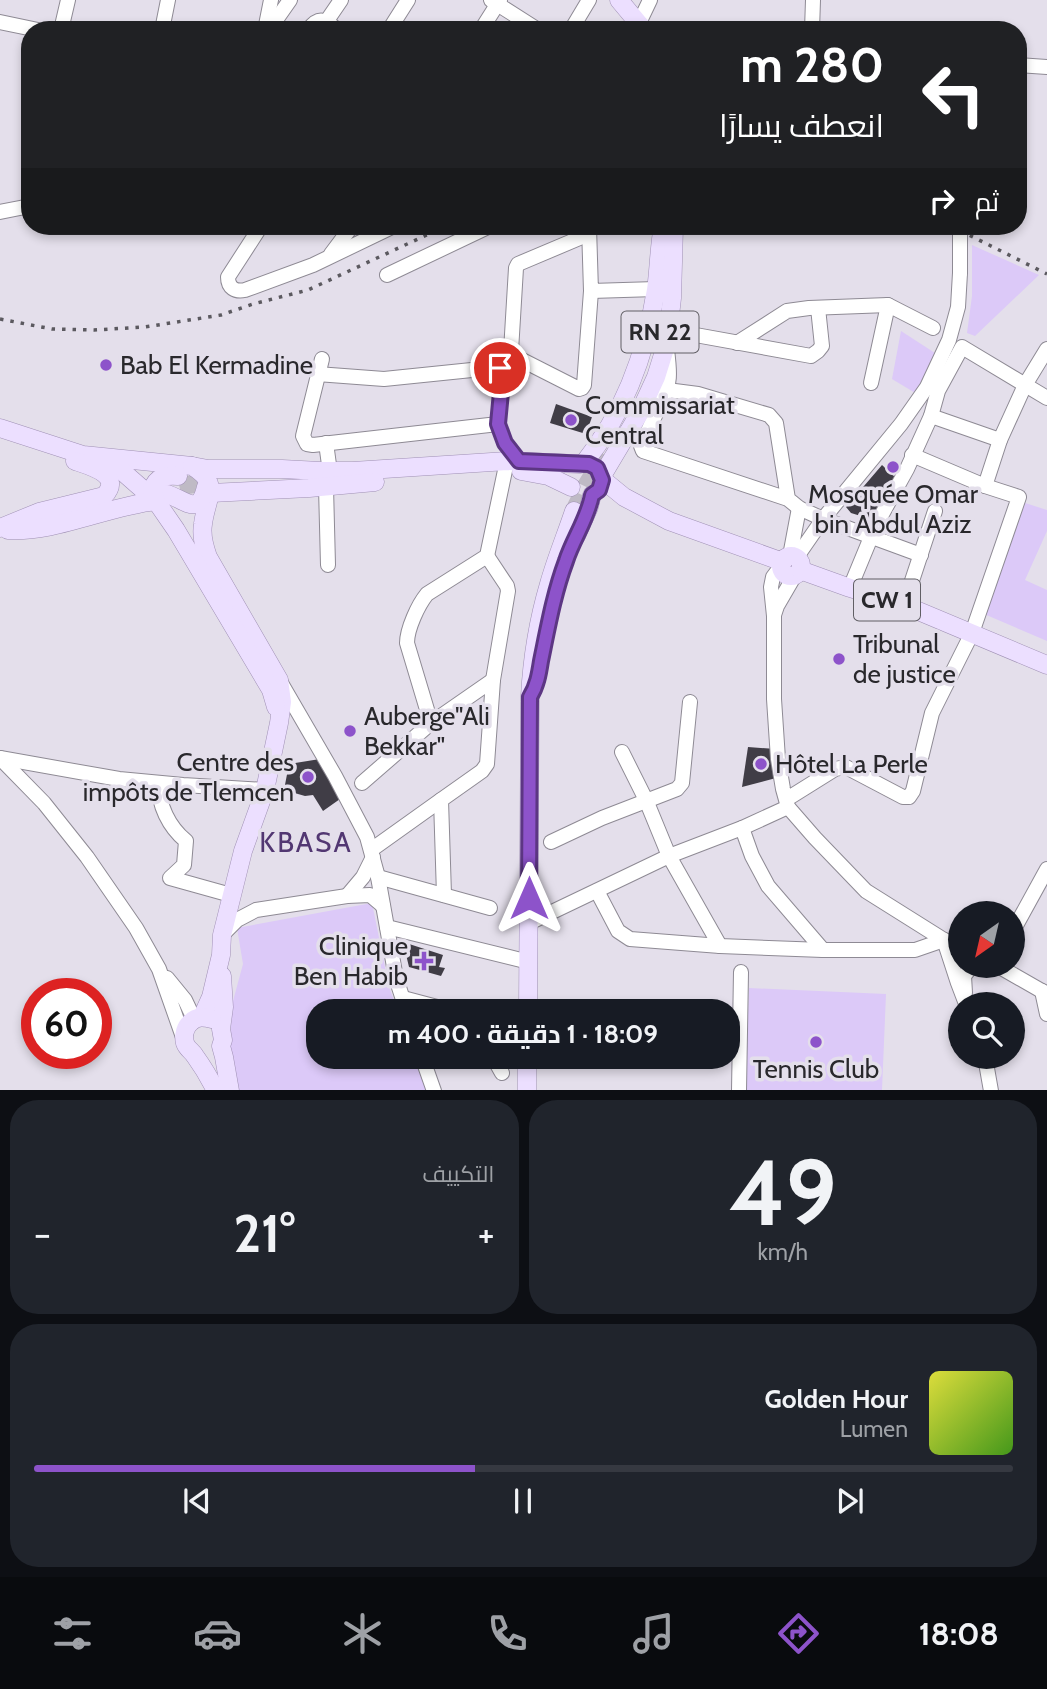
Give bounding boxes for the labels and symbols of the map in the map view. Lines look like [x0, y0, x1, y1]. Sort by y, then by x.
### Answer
road number: RN 22 [622, 312, 698, 352]
pin [470, 338, 530, 398]
place label: Bab El Kermadine [120, 349, 313, 381]
marker: Bab El Kermadine [98, 357, 114, 373]
place label: Commissariat Central [585, 389, 735, 451]
marker: Commissariat Central [563, 412, 579, 428]
marker: Mosquée Omar bin Abdul Aziz [885, 459, 901, 475]
place label: Mosquée Omar bin Abdul Aziz [808, 478, 979, 540]
road number: CW 1 [854, 580, 920, 620]
place label: Tribunal de justice [853, 628, 956, 690]
marker: Tribunal de justice [831, 651, 847, 667]
place label: Auberge"Ali Bekkar" [364, 700, 490, 762]
marker: Auberge"Ali Bekkar" [342, 723, 358, 739]
place label: Centre des impôts de Tlemcen [83, 746, 294, 808]
place label: Hôtel La Perle [775, 748, 928, 780]
marker: Hôtel La Perle [753, 756, 769, 772]
marker: Centre des impôts de Tlemcen [300, 769, 316, 785]
district label: KBASA [259, 825, 353, 859]
position arrow [492, 861, 566, 935]
north arrow [948, 901, 1026, 978]
place label: Clinique Ben Habib [294, 930, 408, 992]
marker: Clinique Ben Habib [414, 951, 434, 971]
speed limit sign: 60 [21, 978, 112, 1069]
marker: Tennis Club [808, 1034, 824, 1050]
place label: Tennis Club [753, 1053, 879, 1085]

